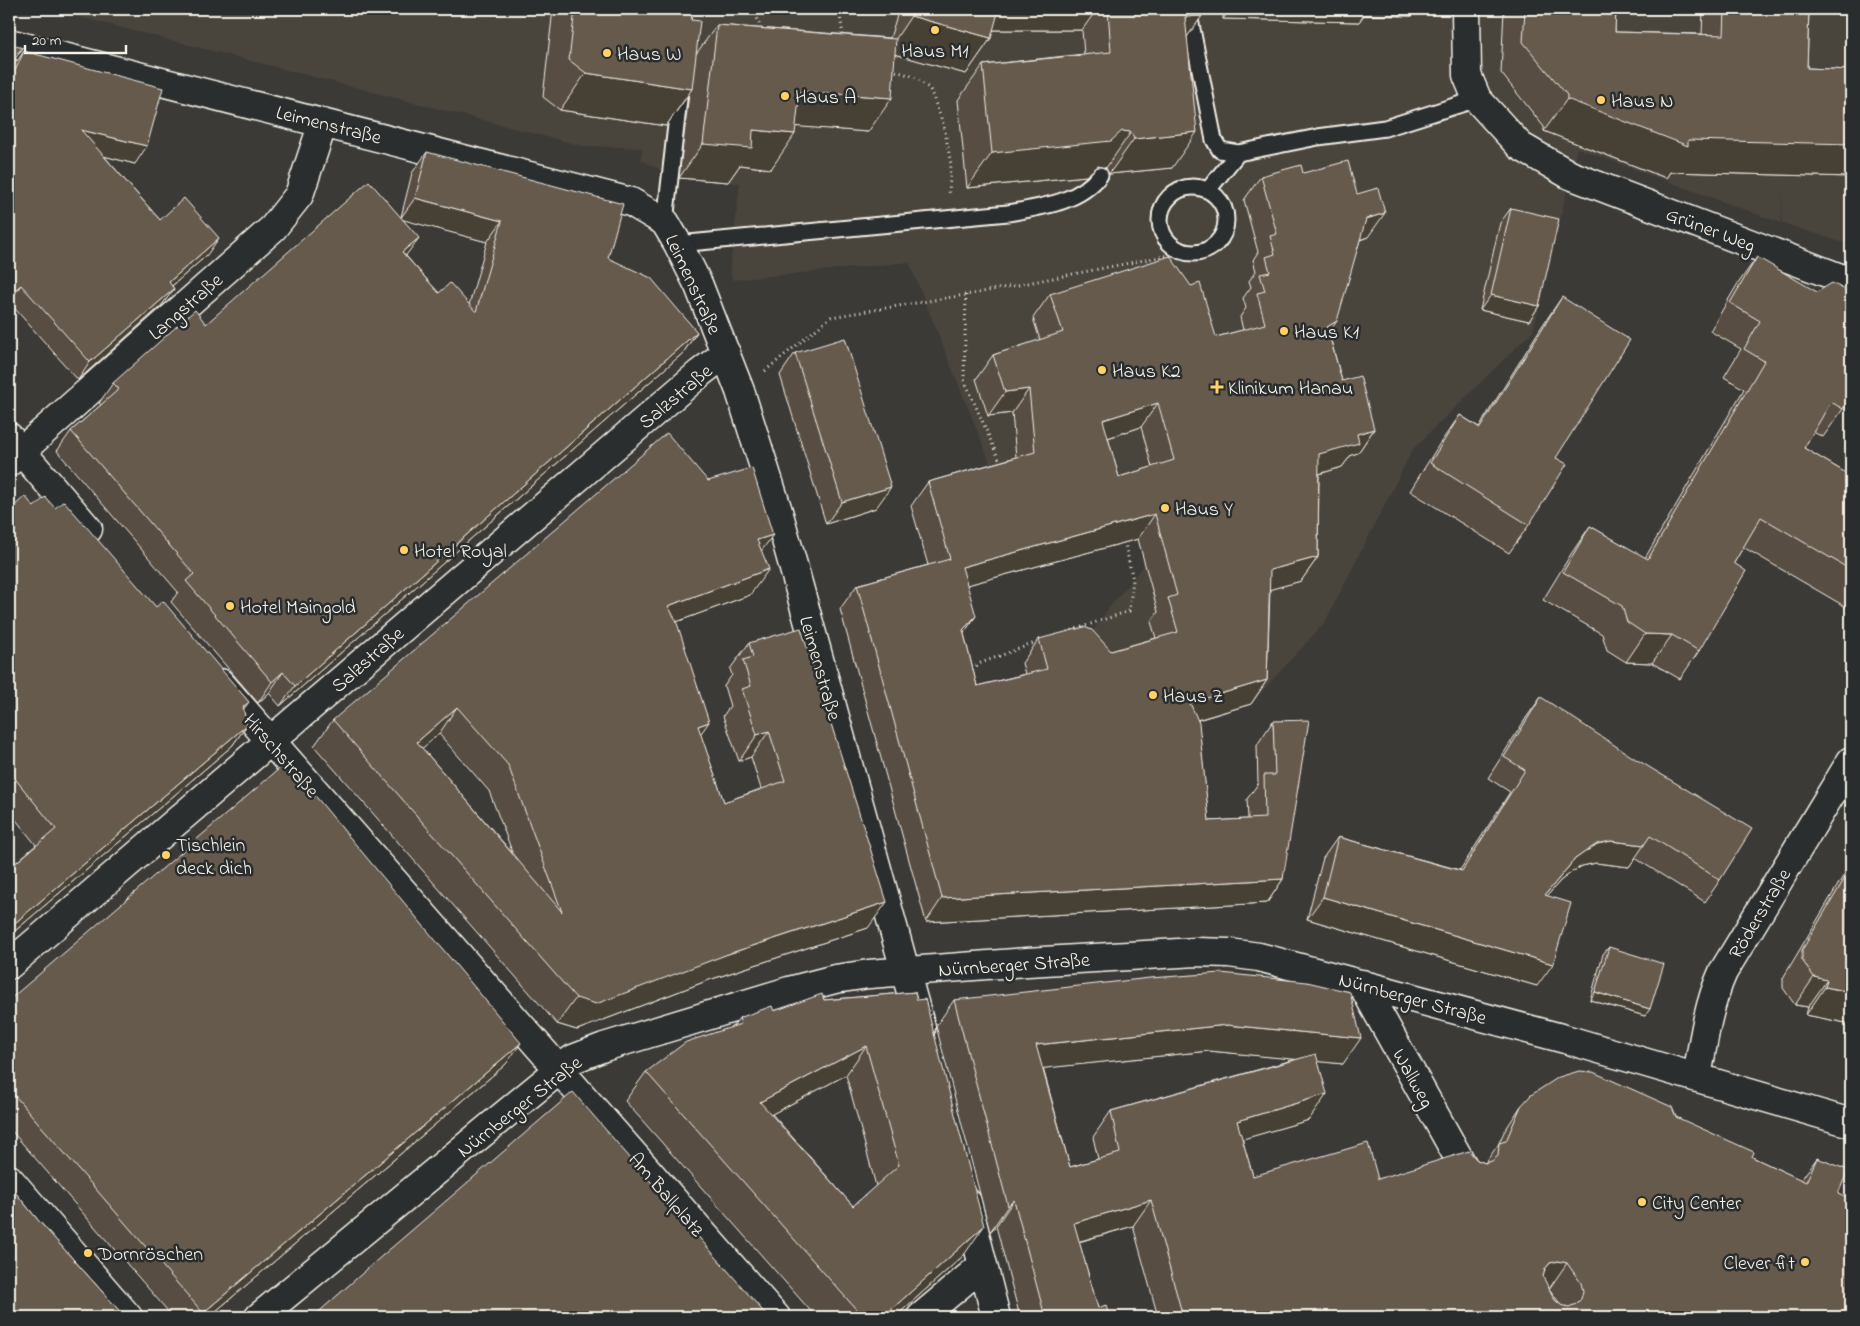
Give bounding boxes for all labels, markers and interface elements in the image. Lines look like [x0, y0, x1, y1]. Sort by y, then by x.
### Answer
scale bar [25, 22, 126, 54]
marker: Haus M1 [929, 24, 941, 36]
text: 20 m [32, 30, 62, 52]
place label: Haus M1 [901, 38, 969, 67]
place label: Haus W [617, 41, 681, 70]
marker: Haus W [601, 47, 613, 59]
place label: Haus A [795, 84, 856, 113]
place label: Haus N [1611, 88, 1673, 117]
marker: Haus A [779, 90, 791, 102]
marker: Haus N [1595, 94, 1607, 106]
street label: Leimenstraße [273, 99, 384, 154]
street label: Grüner Weg [1661, 201, 1759, 263]
street label: Leimenstraße [656, 230, 728, 340]
street label: Langstraße [143, 267, 231, 349]
place label: Haus K1 [1294, 319, 1359, 348]
marker: Haus K1 [1278, 325, 1290, 337]
street label: Salzstraße [633, 358, 720, 438]
place label: Haus K2 [1112, 358, 1181, 387]
marker: Haus K2 [1096, 364, 1108, 376]
place label: Klinikum Hanau [1228, 375, 1353, 404]
marker: Klinikum Hanau [1210, 380, 1224, 394]
place label: Haus Y [1175, 496, 1233, 525]
marker: Haus Y [1159, 502, 1171, 514]
place label: Hotel Royal [414, 538, 507, 567]
marker: Hotel Royal [398, 544, 410, 556]
place label: Hotel Maingold [240, 594, 356, 624]
marker: Hotel Maingold [224, 600, 236, 612]
street label: Leimenstraße [790, 613, 847, 724]
street label: Salzstraße [326, 621, 412, 701]
place label: Haus Z [1163, 683, 1223, 712]
marker: Haus Z [1147, 689, 1159, 701]
street label: Hirschstraße [235, 708, 325, 805]
place label: Tischlein deck dich [176, 832, 252, 884]
marker: Tischlein deck dich [160, 849, 172, 861]
street label: Röderstraße [1723, 863, 1800, 965]
street label: Nürnberger Straße [937, 947, 1091, 987]
street label: Nürnberger Straße [1335, 967, 1489, 1035]
street label: Wallweg [1383, 1044, 1440, 1115]
street label: Nürnberger Straße [452, 1050, 590, 1167]
street label: Am Ballplatz [620, 1147, 710, 1245]
place label: City Center [1652, 1190, 1742, 1219]
marker: City Center [1636, 1196, 1648, 1208]
place label: Dornröschen [97, 1241, 203, 1270]
marker: Dornröschen [82, 1247, 94, 1259]
place label: Clever fit [1724, 1250, 1795, 1279]
marker: Clever fit [1799, 1256, 1811, 1268]

